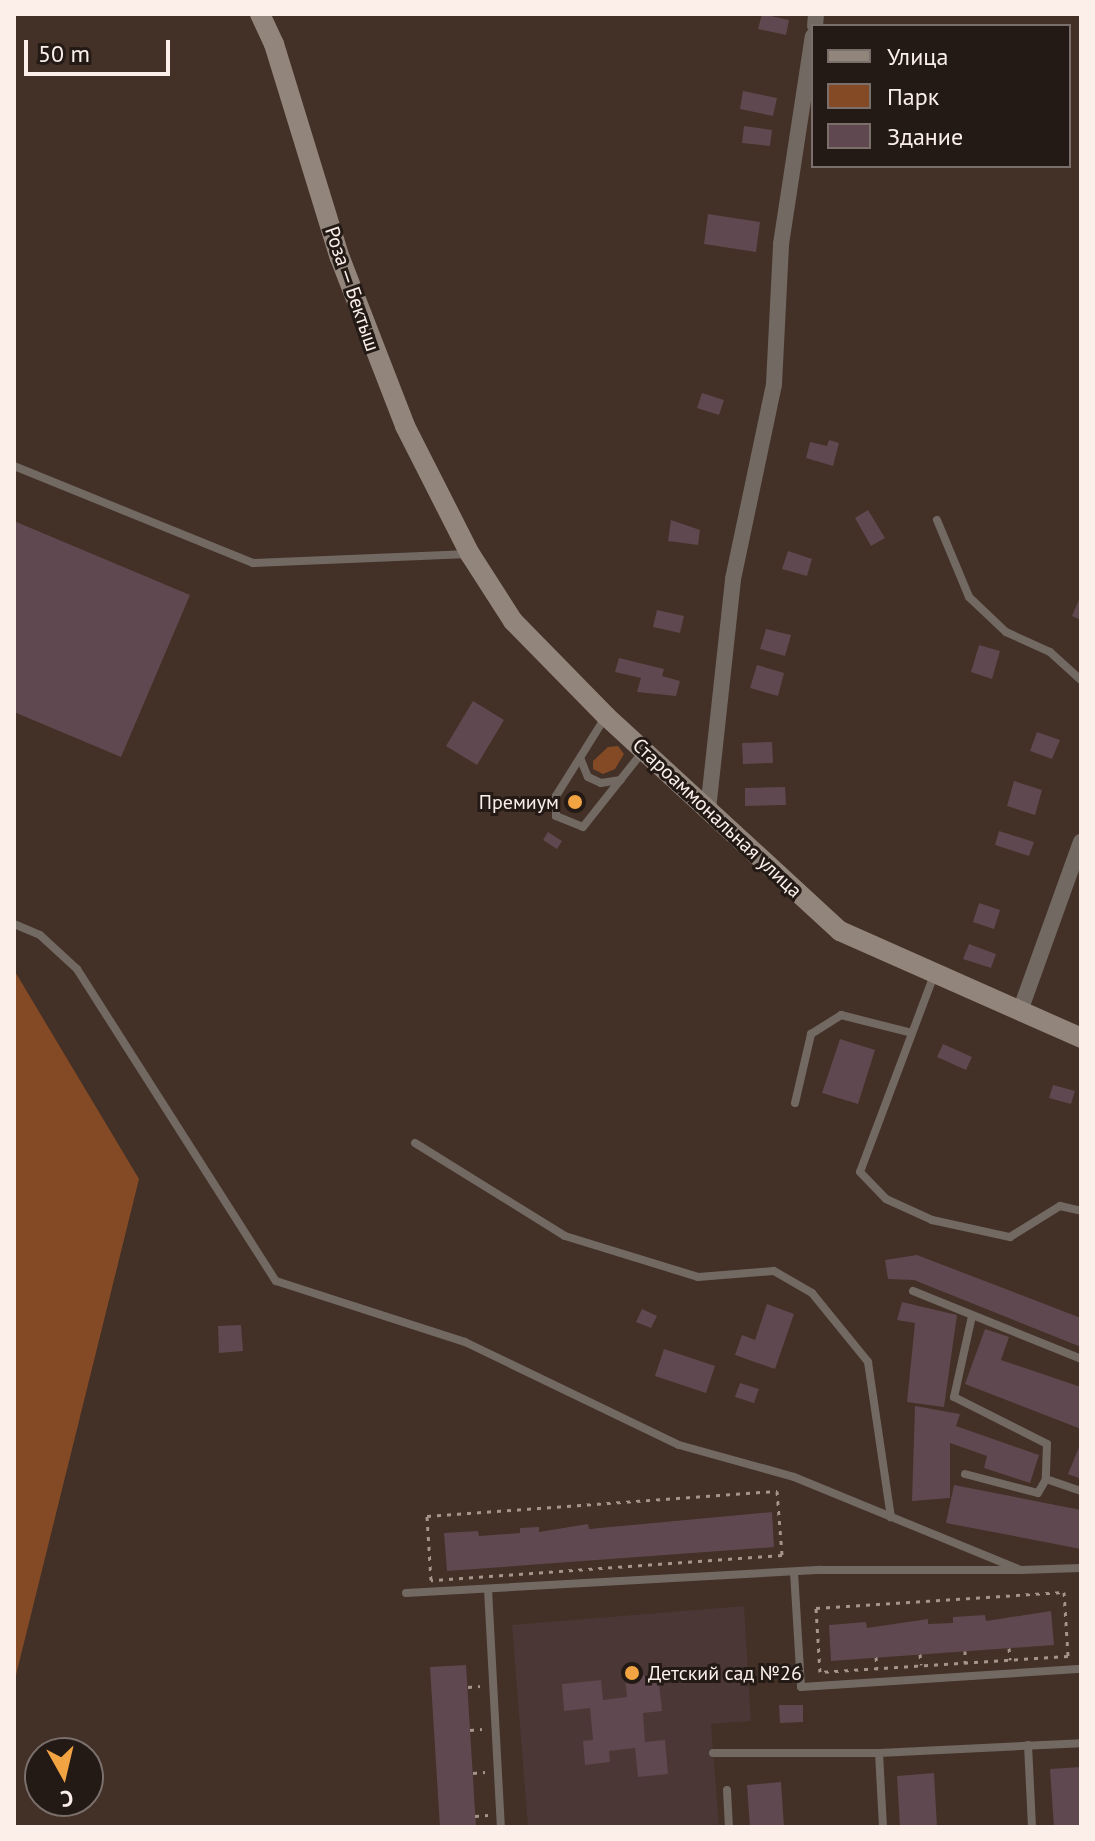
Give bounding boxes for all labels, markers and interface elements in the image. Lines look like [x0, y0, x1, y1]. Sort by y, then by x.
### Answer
scale bar [28, 24, 174, 74]
legend [811, 24, 1071, 168]
text: 50 m [38, 38, 90, 69]
text: Улица [887, 41, 948, 72]
text: Парк [887, 81, 939, 112]
text: Здание [887, 121, 963, 152]
street label: Роза — Бектыш [319, 222, 385, 356]
street label: Староаммональная улица [627, 733, 807, 903]
place label: Премиум [479, 790, 559, 814]
marker: Премиум [566, 793, 584, 811]
place label: Детский сад №26 [648, 1661, 802, 1685]
marker: Детский сад №26 [623, 1664, 641, 1682]
north arrow [24, 1737, 104, 1817]
text: С [59, 1784, 75, 1814]

